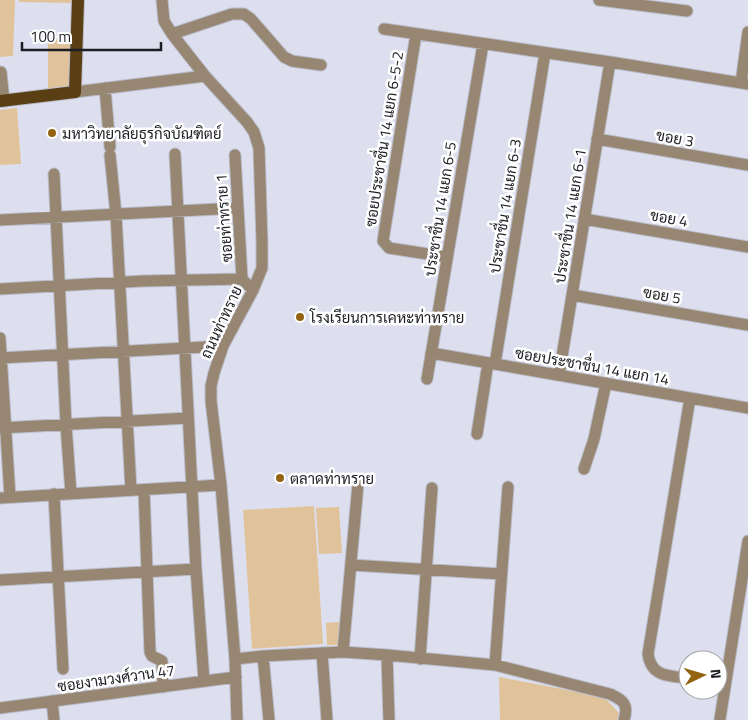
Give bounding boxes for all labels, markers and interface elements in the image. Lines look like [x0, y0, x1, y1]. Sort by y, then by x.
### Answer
scale bar [22, 20, 161, 52]
text: 100 m [30, 25, 71, 48]
street label: ซอยประชาชื่น 14 แยก 6-5-2 [356, 49, 409, 229]
place label: มหาวิทยาลัยธุรกิจบัณฑิตย์ [62, 122, 222, 145]
street label: ขอย 3 [654, 123, 696, 153]
marker: มหาวิทยาลัยธุรกิจบัณฑิตย์ [46, 127, 58, 139]
street label: ประชาชื่น 14 แยก 6-3 [480, 137, 527, 275]
street label: ประชาชื่น 14 แยก 6-5 [415, 140, 462, 278]
street label: ประชาชื่น 14 แยก 6-1 [545, 147, 592, 285]
street label: ซอยท่าทราย 1 [209, 173, 239, 263]
street label: ขอย 4 [648, 203, 690, 233]
street label: ฃอย 5 [641, 280, 683, 310]
street label: ถนนท่าทราย [194, 282, 248, 362]
place label: โรงเรียนการเคหะท่าทราย [309, 306, 464, 329]
marker: โรงเรียนการเคหะท่าทราย [294, 311, 306, 323]
street label: ซอยประชาชื่น 14 แยก 14 [513, 338, 671, 391]
place label: ตลาดท่าทราย [290, 467, 374, 490]
marker: ตลาดท่าทราย [274, 472, 286, 484]
north arrow [678, 650, 728, 700]
street label: ซอยงามวงศ์วาน 47 [56, 658, 176, 698]
text: N [706, 668, 727, 680]

